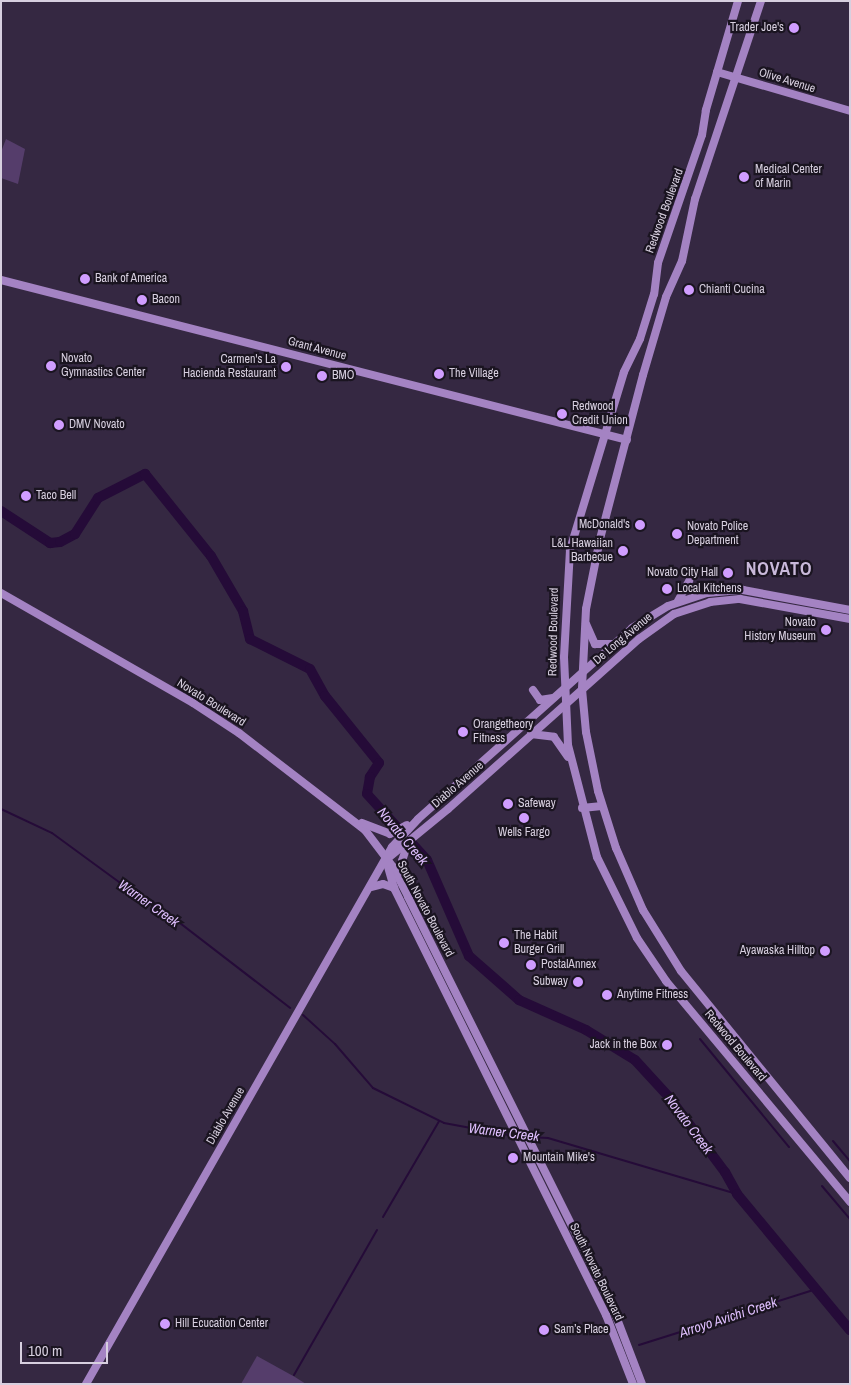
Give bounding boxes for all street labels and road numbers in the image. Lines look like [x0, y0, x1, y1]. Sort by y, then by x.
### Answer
street label: Olive Avenue [757, 66, 817, 96]
street label: Redwood Boulevard [643, 167, 687, 255]
street label: Grant Avenue [286, 334, 348, 364]
street label: Redwood Boulevard [546, 588, 562, 676]
street label: De Long Avenue [590, 610, 656, 668]
street label: Novato Boulevard [174, 676, 248, 730]
street label: Diablo Avenue [429, 758, 487, 812]
street label: South Novato Boulevard [394, 859, 456, 959]
street label: Redwood Boulevard [701, 1007, 769, 1085]
street label: Diablo Avenue [204, 1085, 248, 1147]
street label: South Novato Boulevard [566, 1221, 626, 1323]

